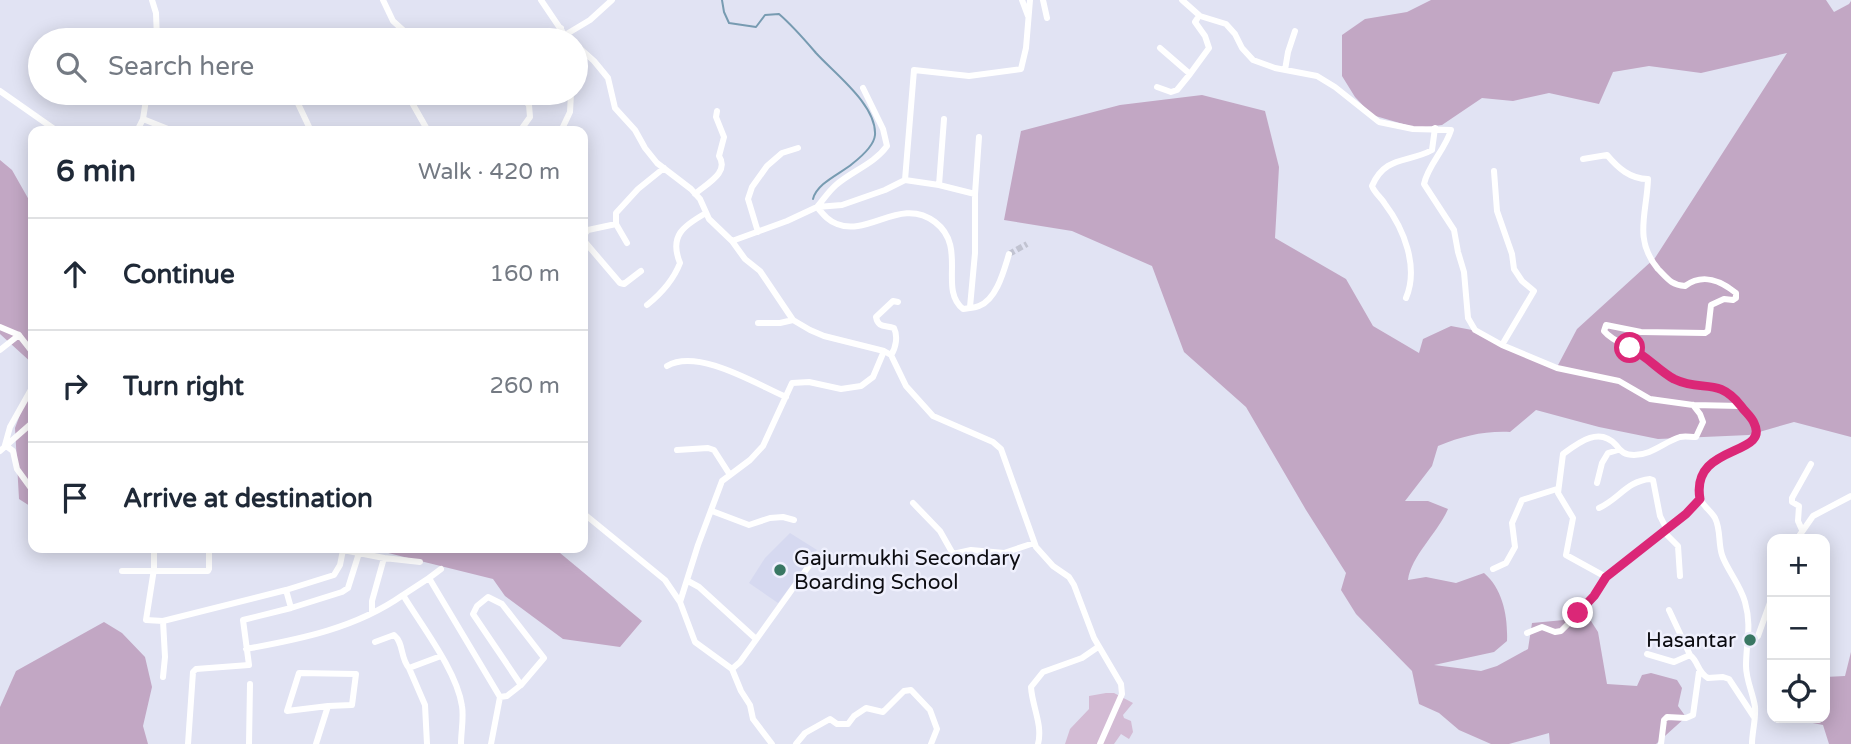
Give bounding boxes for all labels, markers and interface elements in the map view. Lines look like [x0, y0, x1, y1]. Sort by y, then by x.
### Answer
search box [28, 28, 588, 105]
icon: search [52, 48, 90, 86]
text: Search here [108, 51, 254, 82]
text: 6 min [56, 153, 136, 190]
text: Walk · 420 m [418, 158, 560, 186]
icon: ahead [56, 255, 94, 293]
text: Continue [123, 259, 235, 290]
text: 160 m [490, 260, 560, 288]
route start [1614, 332, 1645, 363]
icon: right [56, 367, 94, 405]
text: Turn right [123, 371, 244, 402]
text: 260 m [490, 372, 560, 400]
icon: arrive [56, 479, 94, 517]
text: Arrive at destination [123, 483, 373, 514]
map controls [1767, 534, 1830, 723]
button: + [1767, 534, 1830, 597]
place label: Gajurmukhi Secondary Boarding School [794, 546, 1021, 595]
marker: Gajurmukhi Secondary Boarding School [772, 562, 788, 578]
route end [1562, 597, 1593, 628]
button: − [1767, 597, 1830, 660]
place label: Hasantar [1646, 628, 1736, 653]
marker: Hasantar [1742, 632, 1758, 648]
button: locate [1767, 660, 1830, 723]

